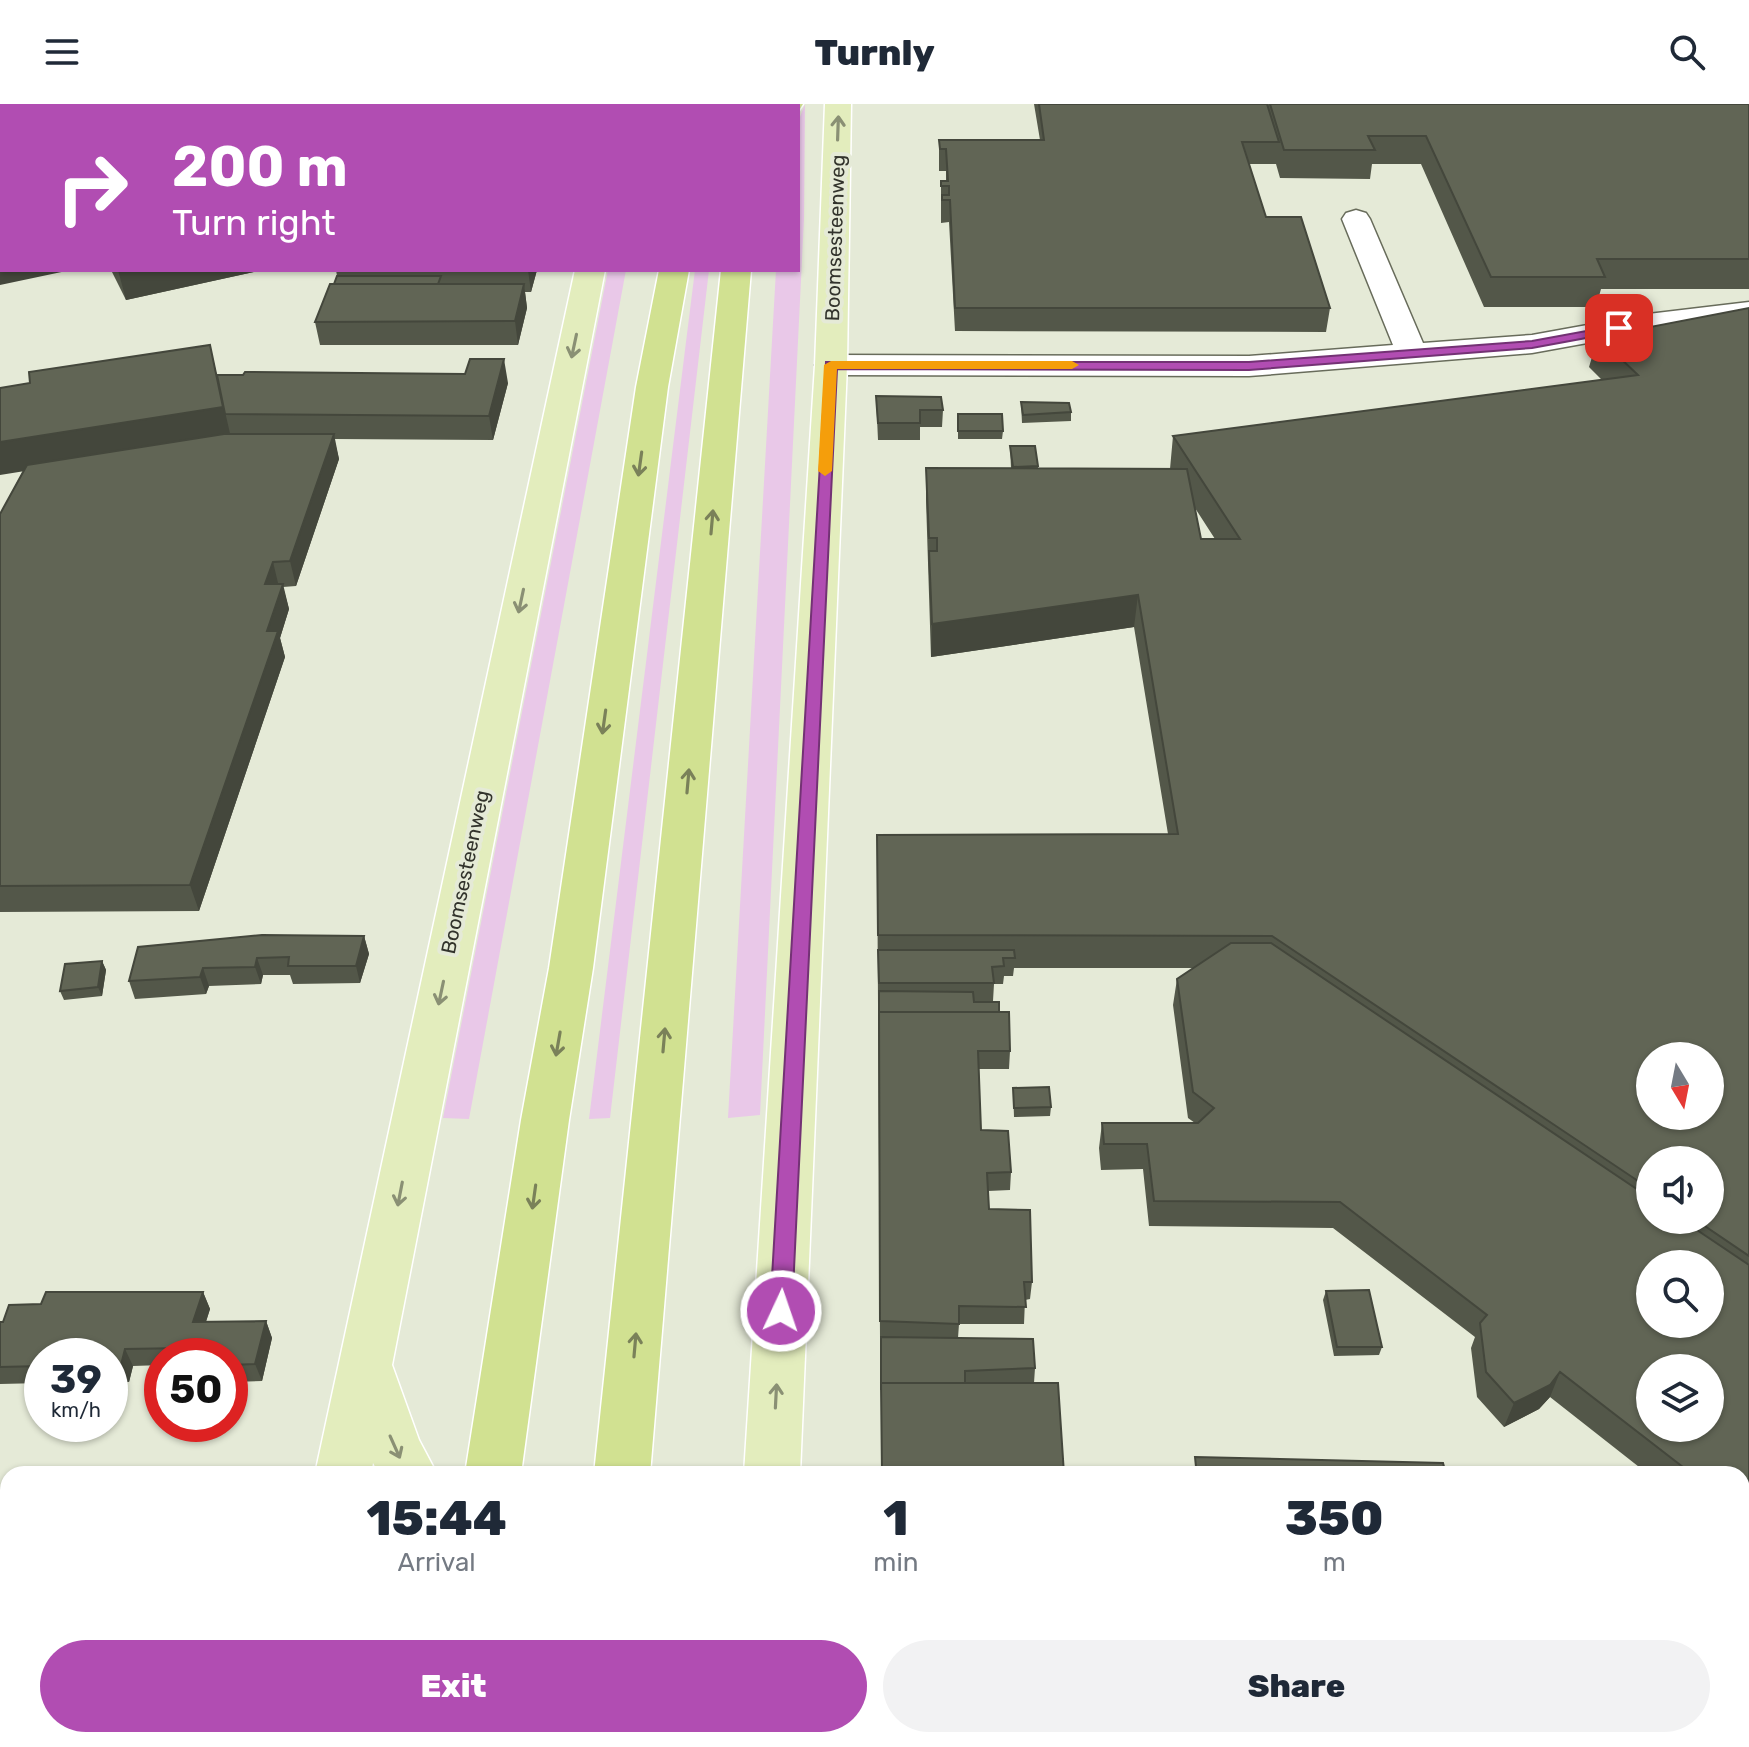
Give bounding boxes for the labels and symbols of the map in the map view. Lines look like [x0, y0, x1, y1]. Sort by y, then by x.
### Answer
one-way arrow [830, 115, 845, 142]
street label: Boomsesteenweg [820, 154, 850, 322]
pin [1585, 294, 1653, 362]
one-way arrow [566, 333, 581, 359]
one-way arrow [632, 451, 647, 476]
one-way arrow [705, 509, 720, 536]
one-way arrow [513, 588, 528, 613]
one-way arrow [597, 708, 612, 734]
one-way arrow [681, 768, 696, 795]
street label: Boomsesteenweg [436, 788, 494, 956]
one-way arrow [433, 980, 448, 1005]
one-way arrow [656, 1027, 671, 1054]
one-way arrow [549, 1031, 564, 1056]
north arrow [1636, 1042, 1724, 1130]
one-way arrow [392, 1180, 407, 1206]
one-way arrow [526, 1184, 541, 1209]
position arrow [739, 1269, 823, 1353]
one-way arrow [627, 1332, 642, 1359]
speed limit sign: 50 [144, 1338, 248, 1442]
one-way arrow [769, 1383, 784, 1410]
one-way arrow [389, 1434, 404, 1459]

